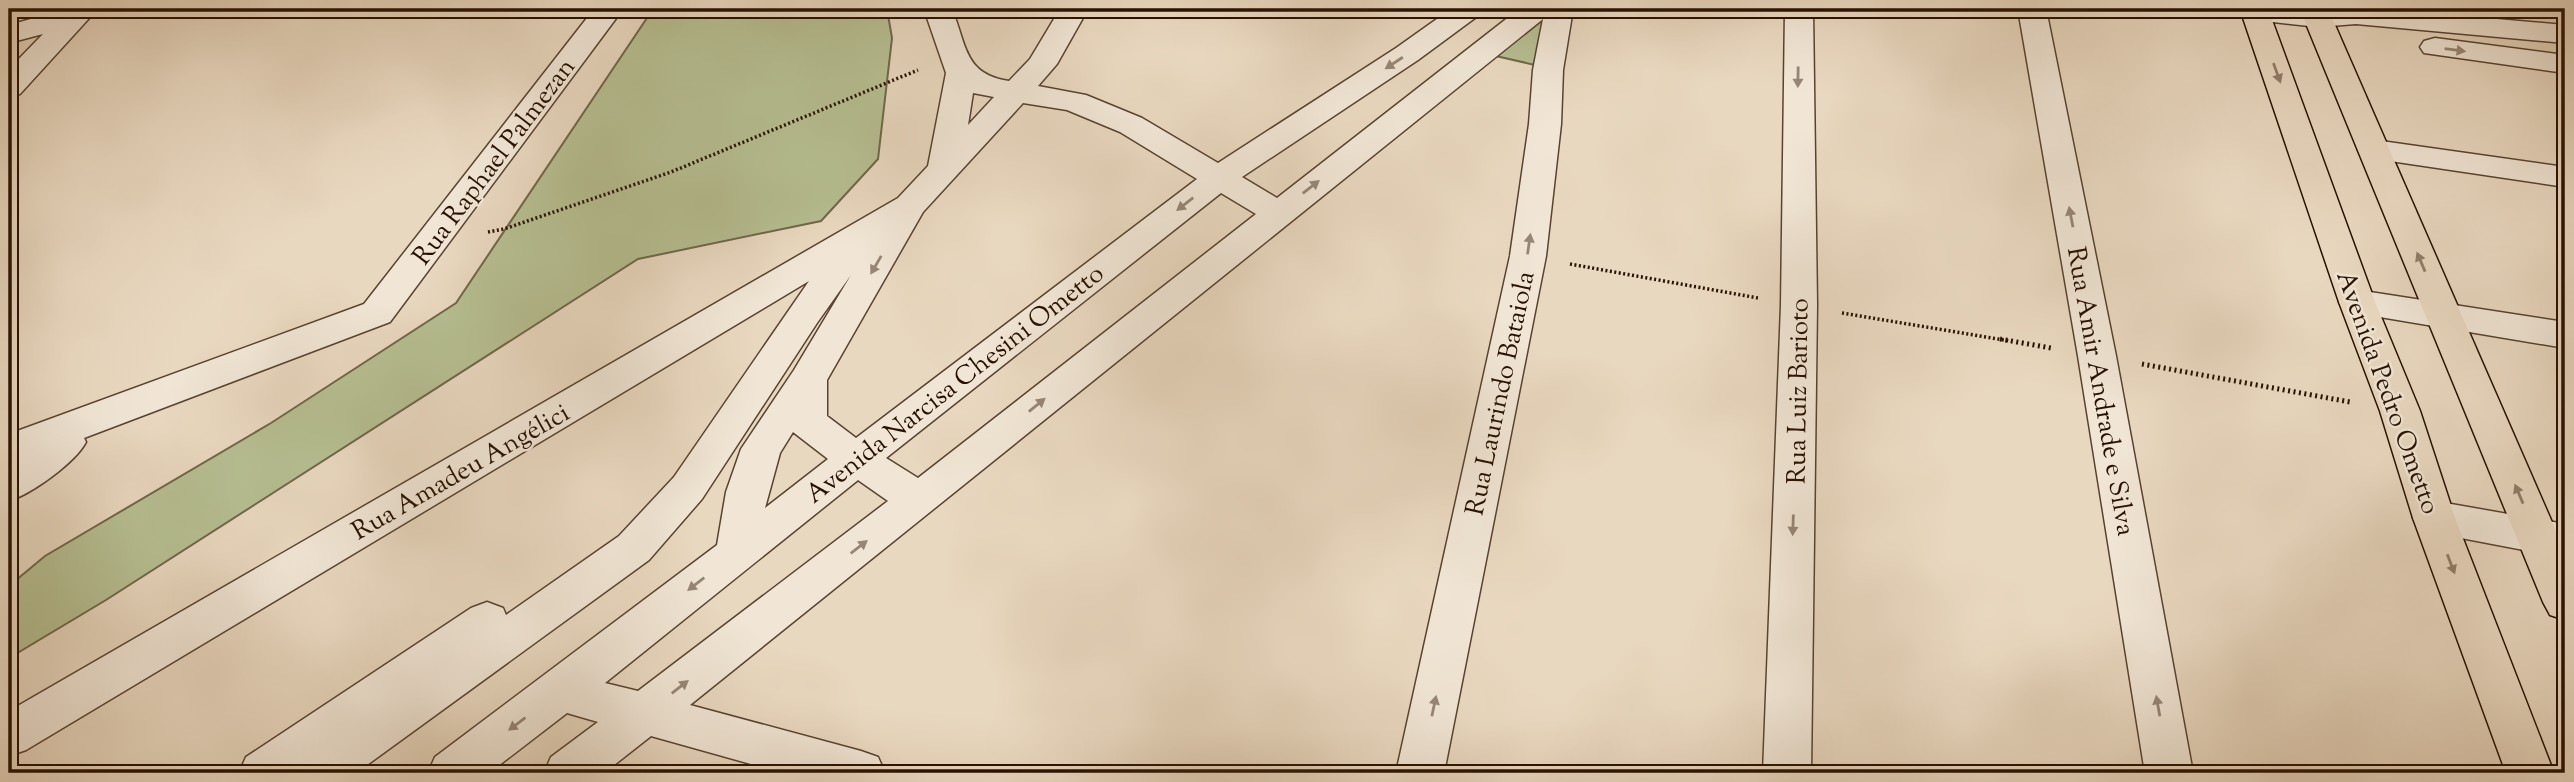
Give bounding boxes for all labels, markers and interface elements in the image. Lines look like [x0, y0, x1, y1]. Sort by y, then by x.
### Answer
one-way arrow [2444, 44, 2466, 55]
street label: Rua Raphael Palmezan [405, 51, 585, 274]
one-way arrow [1385, 56, 1403, 70]
one-way arrow [2272, 63, 2283, 84]
one-way arrow [1792, 66, 1803, 88]
one-way arrow [1302, 180, 1320, 194]
one-way arrow [1177, 197, 1195, 212]
one-way arrow [2065, 206, 2076, 228]
one-way arrow [1524, 233, 1535, 255]
street label: Rua Amir Andrade e Silva [2056, 244, 2143, 539]
one-way arrow [2415, 252, 2426, 273]
one-way arrow [869, 256, 882, 275]
street label: Avenida Narcisa Chesini Ometto [798, 257, 1113, 513]
street label: Avenida Pedro Ometto [2325, 266, 2448, 520]
street label: Rua Laurindo Bataiola [1457, 268, 1545, 519]
street label: Rua Luiz Barioto [1779, 298, 1820, 484]
street label: Rua Amadeu Angélici [345, 396, 577, 551]
one-way arrow [1029, 398, 1046, 413]
one-way arrow [2514, 484, 2525, 505]
one-way arrow [1788, 514, 1799, 536]
one-way arrow [850, 540, 868, 554]
one-way arrow [2446, 554, 2457, 575]
one-way arrow [688, 577, 706, 592]
one-way arrow [671, 680, 689, 694]
one-way arrow [1428, 695, 1439, 717]
one-way arrow [2152, 695, 2163, 717]
one-way arrow [508, 717, 526, 731]

